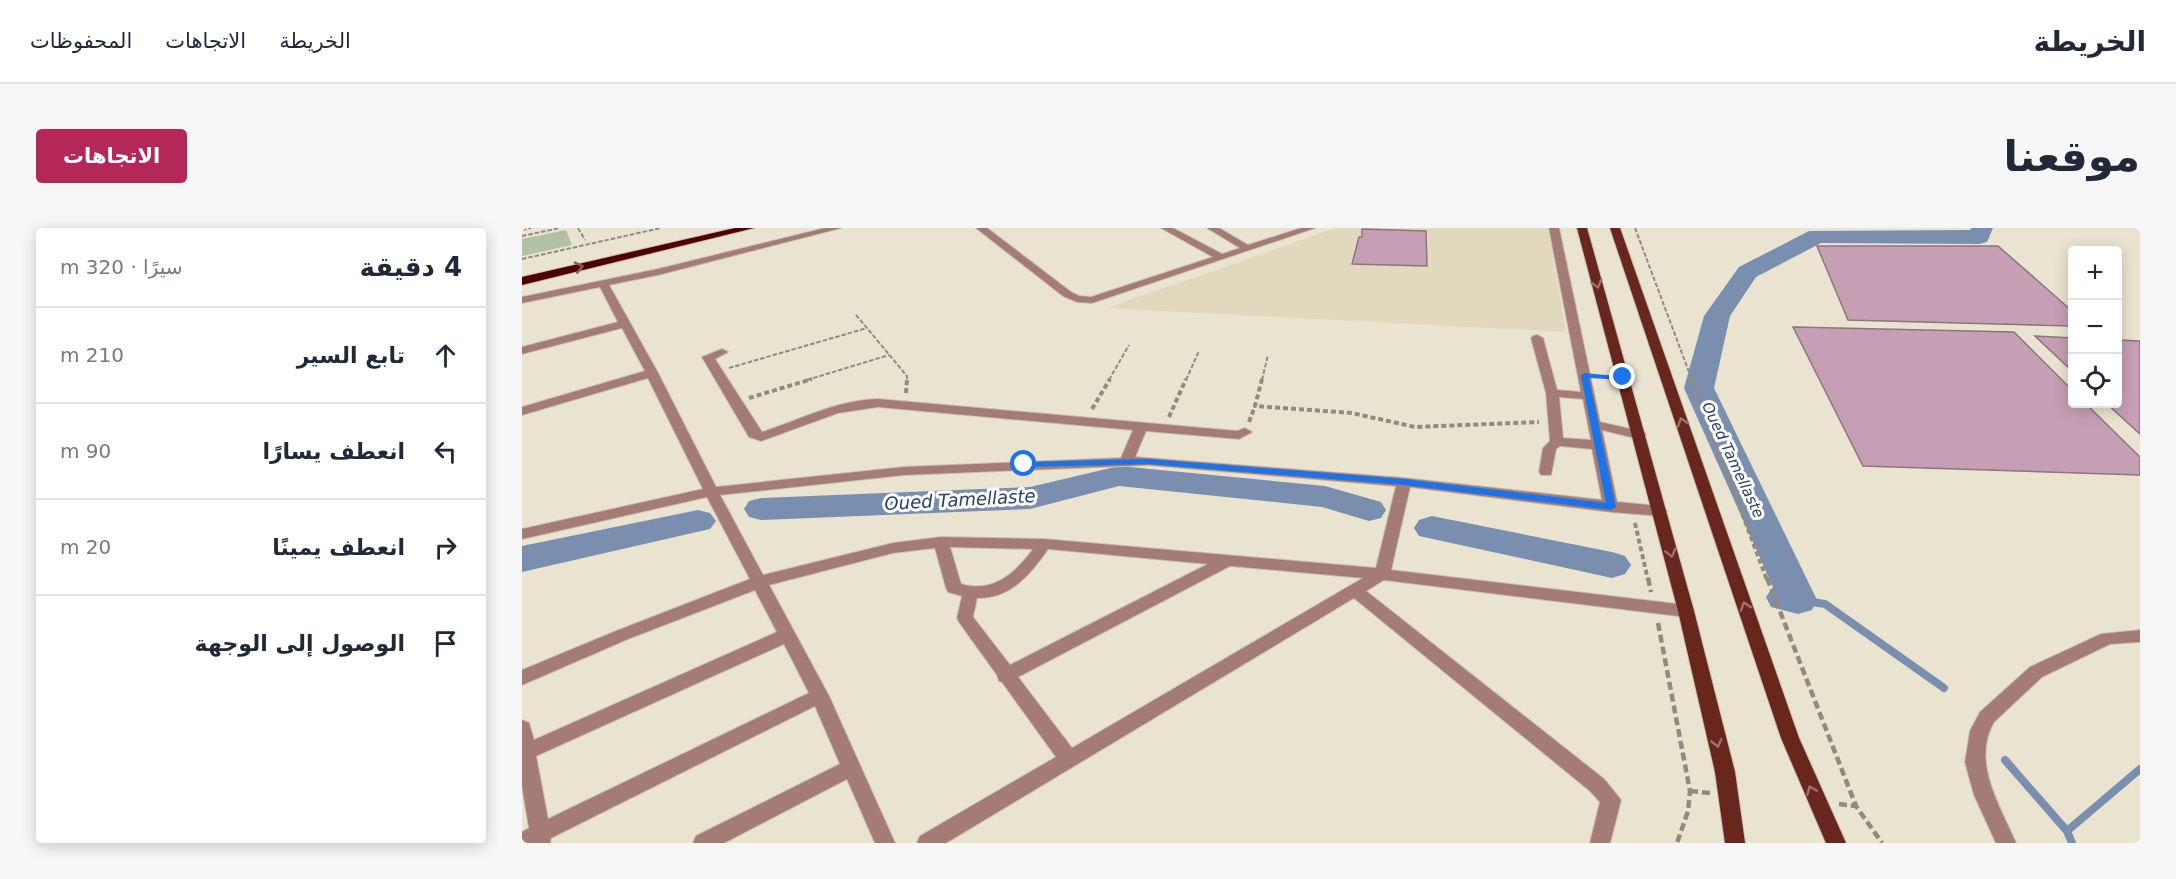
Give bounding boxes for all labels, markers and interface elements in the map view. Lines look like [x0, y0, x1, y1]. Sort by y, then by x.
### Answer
text: الخريطة [2034, 25, 2146, 58]
text: المحفوظات [30, 29, 132, 53]
text: الاتجاهات [165, 29, 246, 53]
text: الخريطة [279, 29, 351, 53]
button: الاتجاهات [36, 129, 187, 183]
text: موقعنا [2004, 132, 2140, 181]
map controls [2068, 246, 2122, 408]
button: + [2068, 246, 2122, 300]
text: 4 دقيقة [359, 252, 462, 282]
text: سيرًا · 320 m [60, 255, 183, 279]
one-way arrow [574, 262, 584, 275]
one-way arrow [1590, 278, 1602, 289]
button: − [2068, 300, 2122, 354]
icon: ahead [429, 339, 462, 372]
text: 210 m [60, 343, 124, 367]
text: تابع السير [297, 343, 405, 368]
button: locate [2068, 354, 2122, 408]
route end [1609, 363, 1635, 389]
water label: Oued Tamellaste [1698, 399, 1768, 521]
one-way arrow [1677, 417, 1690, 428]
icon: left [429, 435, 462, 468]
text: 90 m [60, 439, 111, 463]
text: انعطف يسارًا [262, 439, 405, 464]
route start [1010, 450, 1036, 476]
water label: Oued Tamellaste [884, 485, 1036, 514]
icon: right [429, 531, 462, 564]
text: 20 m [60, 535, 111, 559]
text: انعطف يمينًا [272, 535, 405, 560]
one-way arrow [1664, 548, 1677, 558]
one-way arrow [1740, 601, 1753, 612]
icon: arrive [429, 627, 462, 660]
text: الوصول إلى الوجهة [195, 631, 405, 656]
one-way arrow [1710, 738, 1723, 748]
one-way arrow [1806, 785, 1818, 796]

